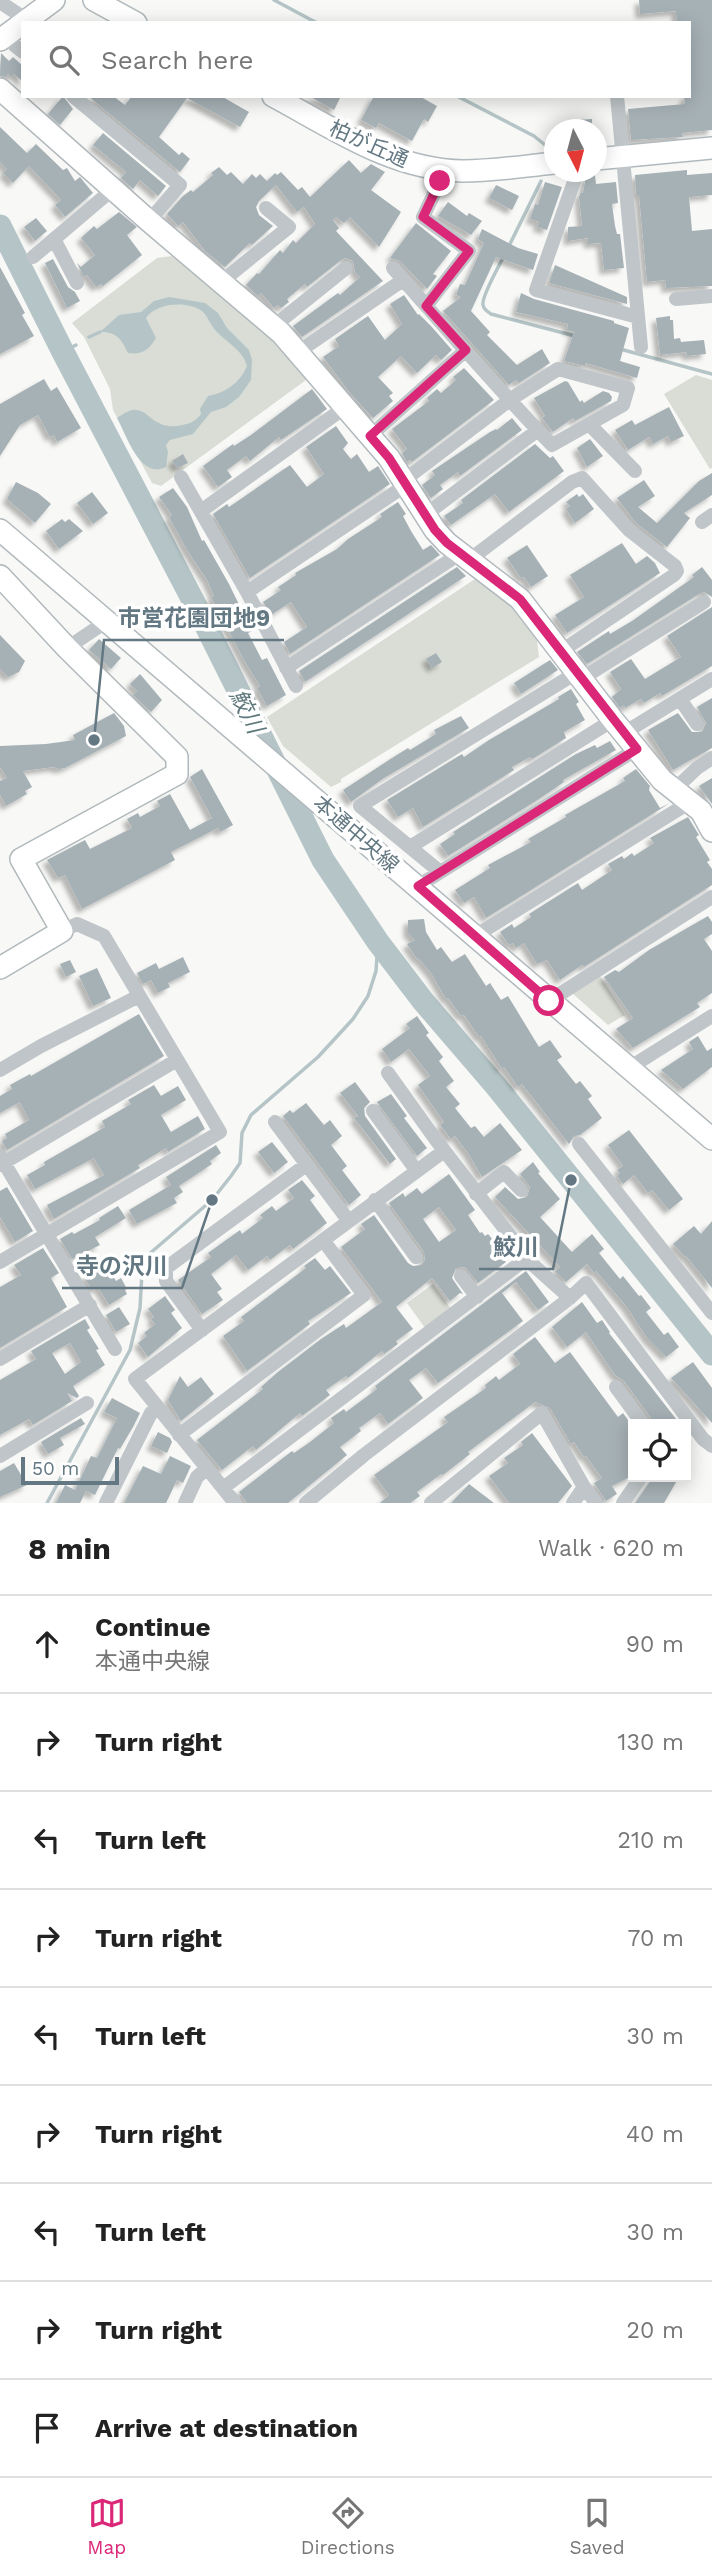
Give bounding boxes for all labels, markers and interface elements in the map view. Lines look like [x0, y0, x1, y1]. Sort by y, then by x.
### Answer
search box [21, 21, 691, 98]
icon: search [45, 41, 83, 79]
text: Search here [101, 45, 253, 75]
street label: 柏が丘通 [326, 115, 413, 172]
north arrow [544, 119, 607, 182]
route end [424, 165, 455, 196]
callout: 市営花園団地9 [104, 596, 284, 640]
text: 市営花園団地9 [118, 605, 270, 632]
water label: 鮫川 [224, 685, 270, 741]
street label: 本通中央線 [309, 790, 404, 877]
route start [533, 985, 564, 1016]
callout: 鮫川 [479, 1225, 553, 1269]
text: 鮫川 [493, 1234, 539, 1261]
callout: 寺の沢川 [62, 1244, 182, 1288]
text: 寺の沢川 [76, 1253, 168, 1280]
map controls [628, 1419, 691, 1482]
button: locate [628, 1419, 691, 1482]
scale bar [21, 1454, 119, 1486]
text: 50 m [32, 1457, 79, 1480]
text: 8 min [28, 1531, 111, 1566]
text: Walk · 620 m [538, 1535, 684, 1562]
text: Continue [95, 1612, 211, 1642]
icon: ahead [28, 1625, 66, 1663]
text: 90 m [626, 1631, 684, 1658]
text: 本通中央線 [95, 1648, 210, 1675]
icon: right [28, 1723, 66, 1761]
text: Turn right [95, 1727, 222, 1757]
text: 130 m [618, 1729, 684, 1756]
icon: left [28, 1821, 66, 1859]
text: Turn left [95, 1825, 206, 1855]
text: 210 m [618, 1827, 684, 1854]
icon: right [28, 1919, 66, 1957]
text: Turn right [95, 1923, 222, 1953]
text: 70 m [627, 1925, 684, 1952]
icon: left [28, 2017, 66, 2055]
text: Turn left [95, 2021, 206, 2051]
text: 30 m [627, 2023, 684, 2050]
icon: right [28, 2115, 66, 2153]
text: Turn right [95, 2119, 222, 2149]
text: 40 m [626, 2121, 684, 2148]
icon: left [28, 2213, 66, 2251]
text: Turn left [95, 2217, 206, 2247]
text: 30 m [627, 2219, 684, 2246]
icon: right [28, 2311, 66, 2349]
text: Turn right [95, 2315, 222, 2345]
text: 20 m [627, 2317, 684, 2344]
icon: arrive [28, 2409, 66, 2447]
text: Arrive at destination [95, 2413, 358, 2443]
tab: Map [87, 2494, 126, 2559]
tab: Directions [301, 2494, 395, 2559]
tab: Saved [569, 2494, 625, 2559]

